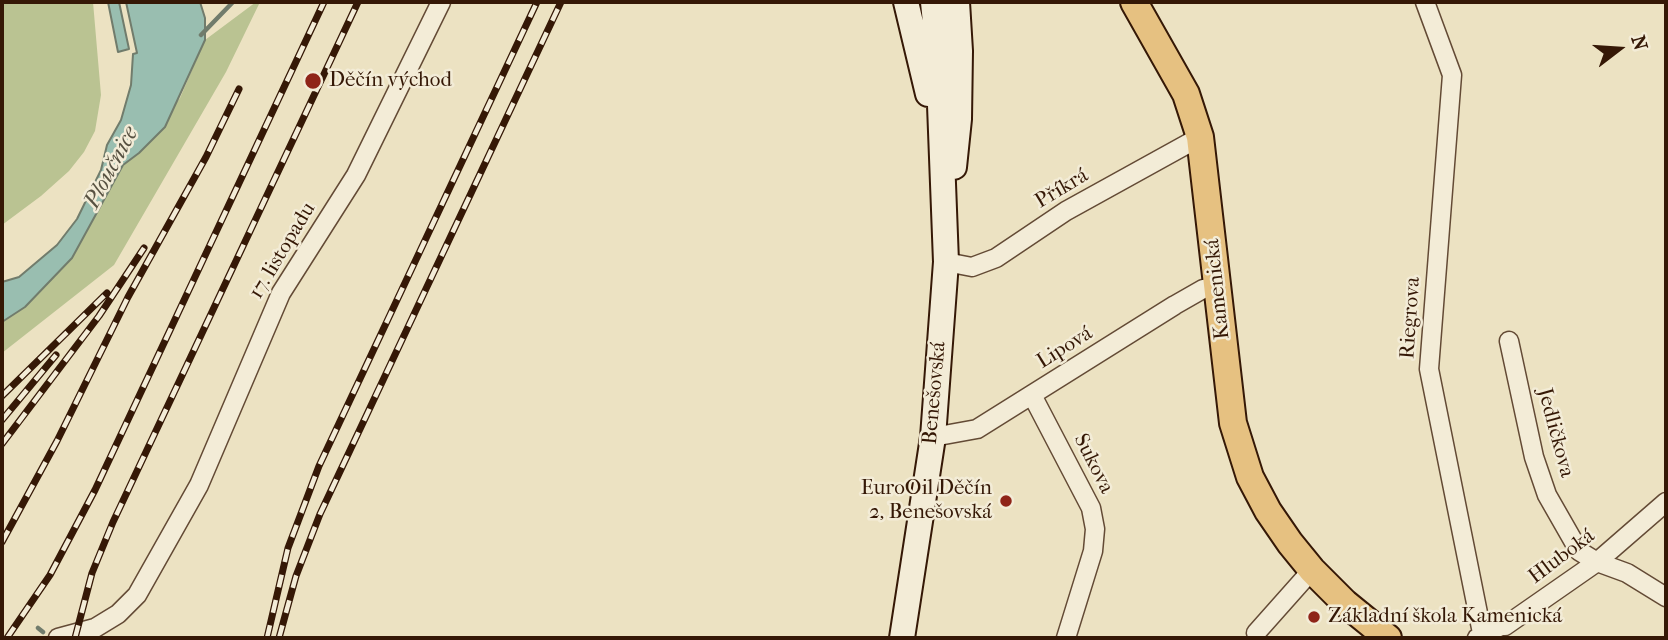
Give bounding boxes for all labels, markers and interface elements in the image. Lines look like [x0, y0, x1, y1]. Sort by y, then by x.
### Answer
north arrow [1584, 14, 1654, 84]
text: N [1626, 33, 1652, 53]
place label: Děčín východ [329, 68, 452, 94]
marker: Děčín východ [303, 71, 323, 91]
water label: Ploučnice [79, 122, 145, 214]
street label: Příkrá [1031, 163, 1093, 215]
street label: 17. listopadu [244, 198, 322, 304]
street label: Kamenická [1200, 238, 1236, 340]
street label: Riegrova [1396, 276, 1426, 360]
street label: Lipová [1033, 321, 1097, 375]
street label: Benešovská [918, 340, 952, 446]
street label: Jedličkova [1531, 386, 1579, 480]
street label: Sukova [1067, 430, 1119, 498]
place label: EuroOil Děčín 2, Benešovská [861, 476, 992, 526]
marker: EuroOil Děčín 2, Benešovská [998, 493, 1014, 509]
street label: Hluboká [1524, 524, 1600, 590]
place label: Základní škola Kamenická [1328, 604, 1562, 630]
marker: Základní škola Kamenická [1306, 609, 1322, 625]

